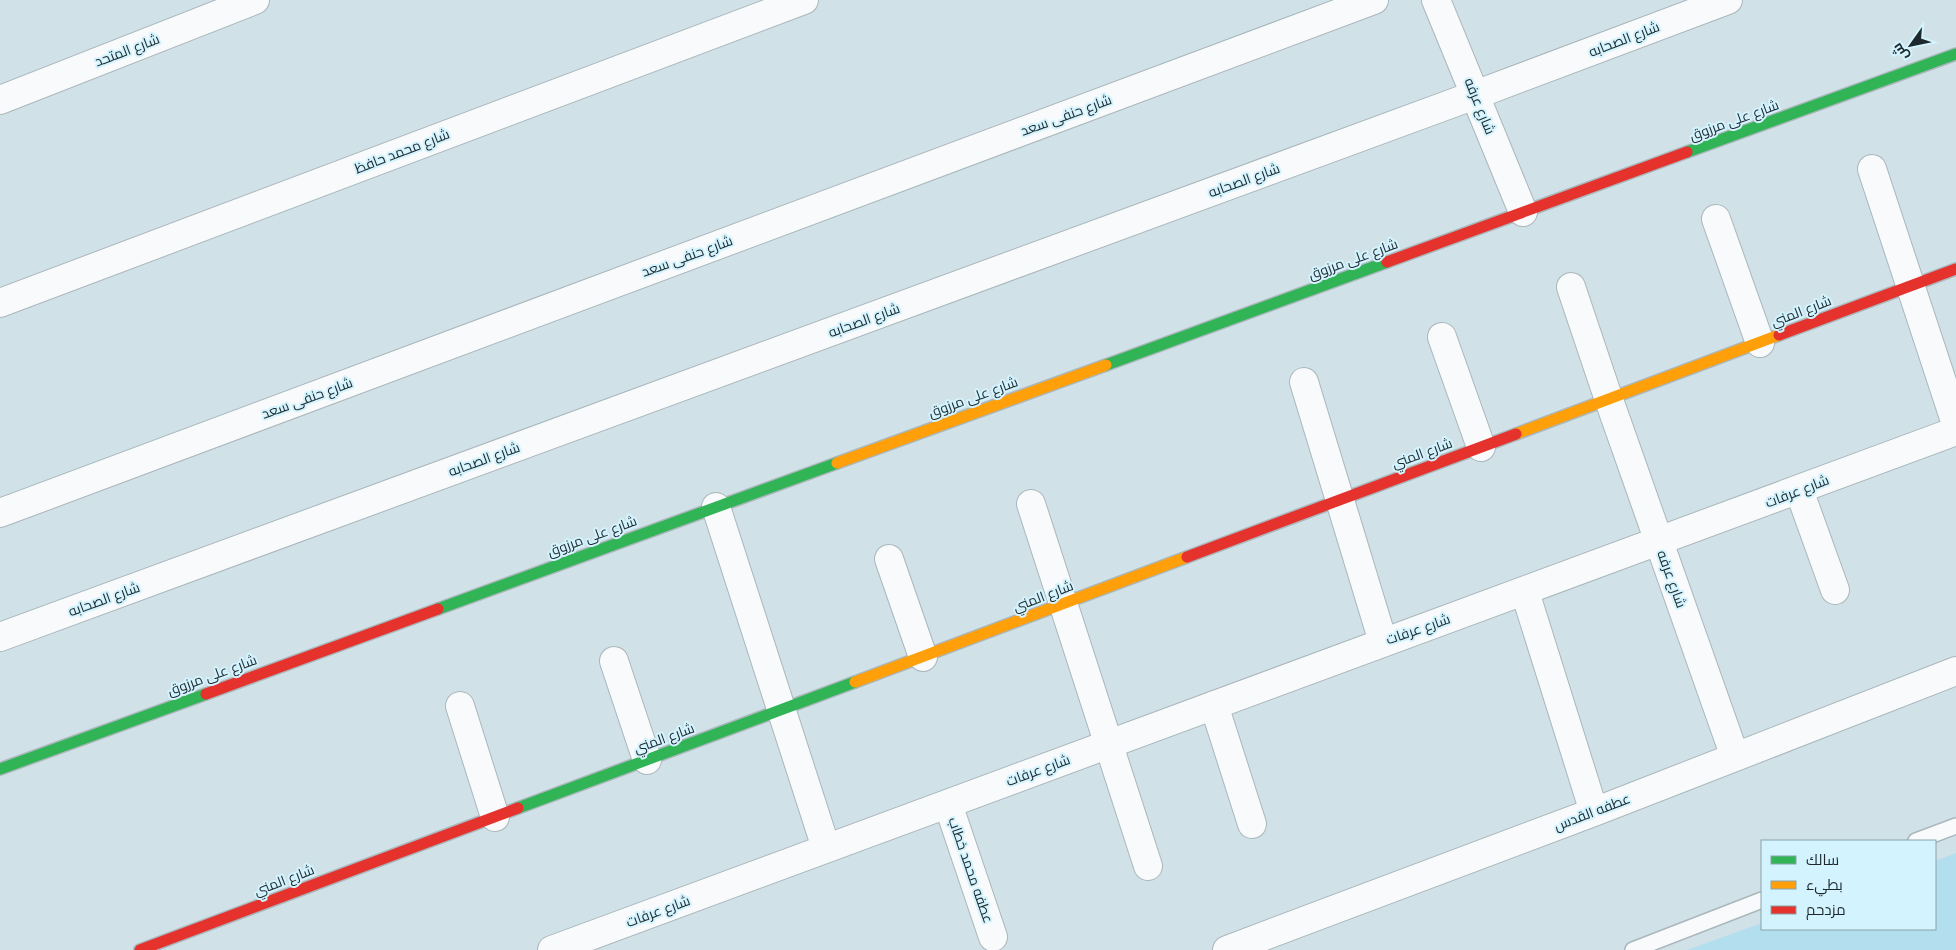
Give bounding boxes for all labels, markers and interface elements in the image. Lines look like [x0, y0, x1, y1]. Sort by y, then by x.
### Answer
street label: شارع الصحابه [1586, 16, 1662, 61]
north arrow [1886, 20, 1936, 70]
street label: شارع المتحد [92, 29, 162, 71]
text: ش [1887, 40, 1913, 65]
street label: شارع عرفه [1460, 75, 1500, 137]
street label: شارع حنفى سعد [1018, 89, 1114, 140]
street label: شارع على مرزوق [1686, 95, 1781, 145]
street label: شارع محمد حافظ [352, 124, 452, 177]
street label: شارع الصحابه [1205, 158, 1282, 201]
street label: شارع حنفى سعد [639, 230, 735, 281]
street label: شارع على مرزوق [1305, 234, 1400, 284]
street label: شارع المني [1768, 290, 1835, 334]
street label: شارع الصحابه [825, 298, 902, 341]
street label: شارع حنفى سعد [259, 372, 355, 423]
street label: شارع على مرزوق [925, 372, 1020, 422]
street label: شارع المني [1389, 433, 1456, 475]
street label: شارع الصحابه [445, 437, 522, 480]
street label: شارع عرفات [1762, 470, 1831, 511]
street label: شارع على مرزوق [544, 511, 639, 561]
street label: شارع عرفه [1653, 547, 1692, 610]
street label: شارع المني [1010, 575, 1077, 619]
street label: شارع الصحابه [65, 577, 142, 620]
street label: شارع عرفات [1383, 609, 1453, 648]
street label: شارع على مرزوق [164, 650, 259, 700]
street label: شارع المني [631, 718, 698, 760]
street label: شارع عرفات [1003, 749, 1073, 790]
street label: عطفه القدس [1551, 788, 1633, 835]
street label: عطفه محمد خطاب [944, 814, 999, 925]
legend [1761, 840, 1936, 930]
text: سالك [1806, 849, 1839, 869]
street label: شارع المني [251, 859, 318, 903]
text: بطيء [1806, 874, 1843, 897]
street label: شارع عرفات [623, 890, 693, 931]
text: مزدحم [1806, 899, 1846, 920]

